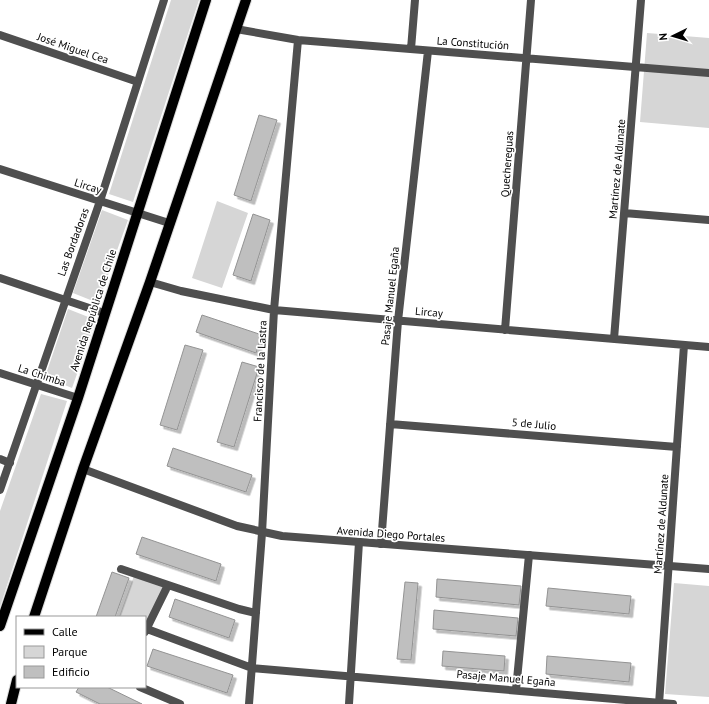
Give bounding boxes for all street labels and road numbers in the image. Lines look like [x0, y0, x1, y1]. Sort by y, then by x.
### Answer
street label: José Miguel Cea [35, 29, 110, 67]
street label: La Constitución [436, 33, 510, 53]
street label: Martínez de Aldunate [606, 118, 628, 220]
street label: Quechereguas [498, 130, 516, 198]
street label: Lircay [73, 175, 104, 197]
street label: Las Bordadoras [54, 206, 92, 278]
street label: Pasaje Manuel Egaña [378, 246, 402, 346]
street label: Avenida República de Chile [67, 247, 119, 373]
street label: Lircay [414, 304, 444, 320]
street label: Francisco de la Lastra [250, 320, 270, 422]
street label: La Chimba [16, 361, 68, 389]
street label: 5 de Julio [511, 415, 557, 433]
street label: Martínez de Aldunate [651, 473, 672, 574]
street label: Avenida Diego Portales [336, 523, 446, 545]
street label: Pasaje Manuel Egaña [456, 667, 556, 689]

